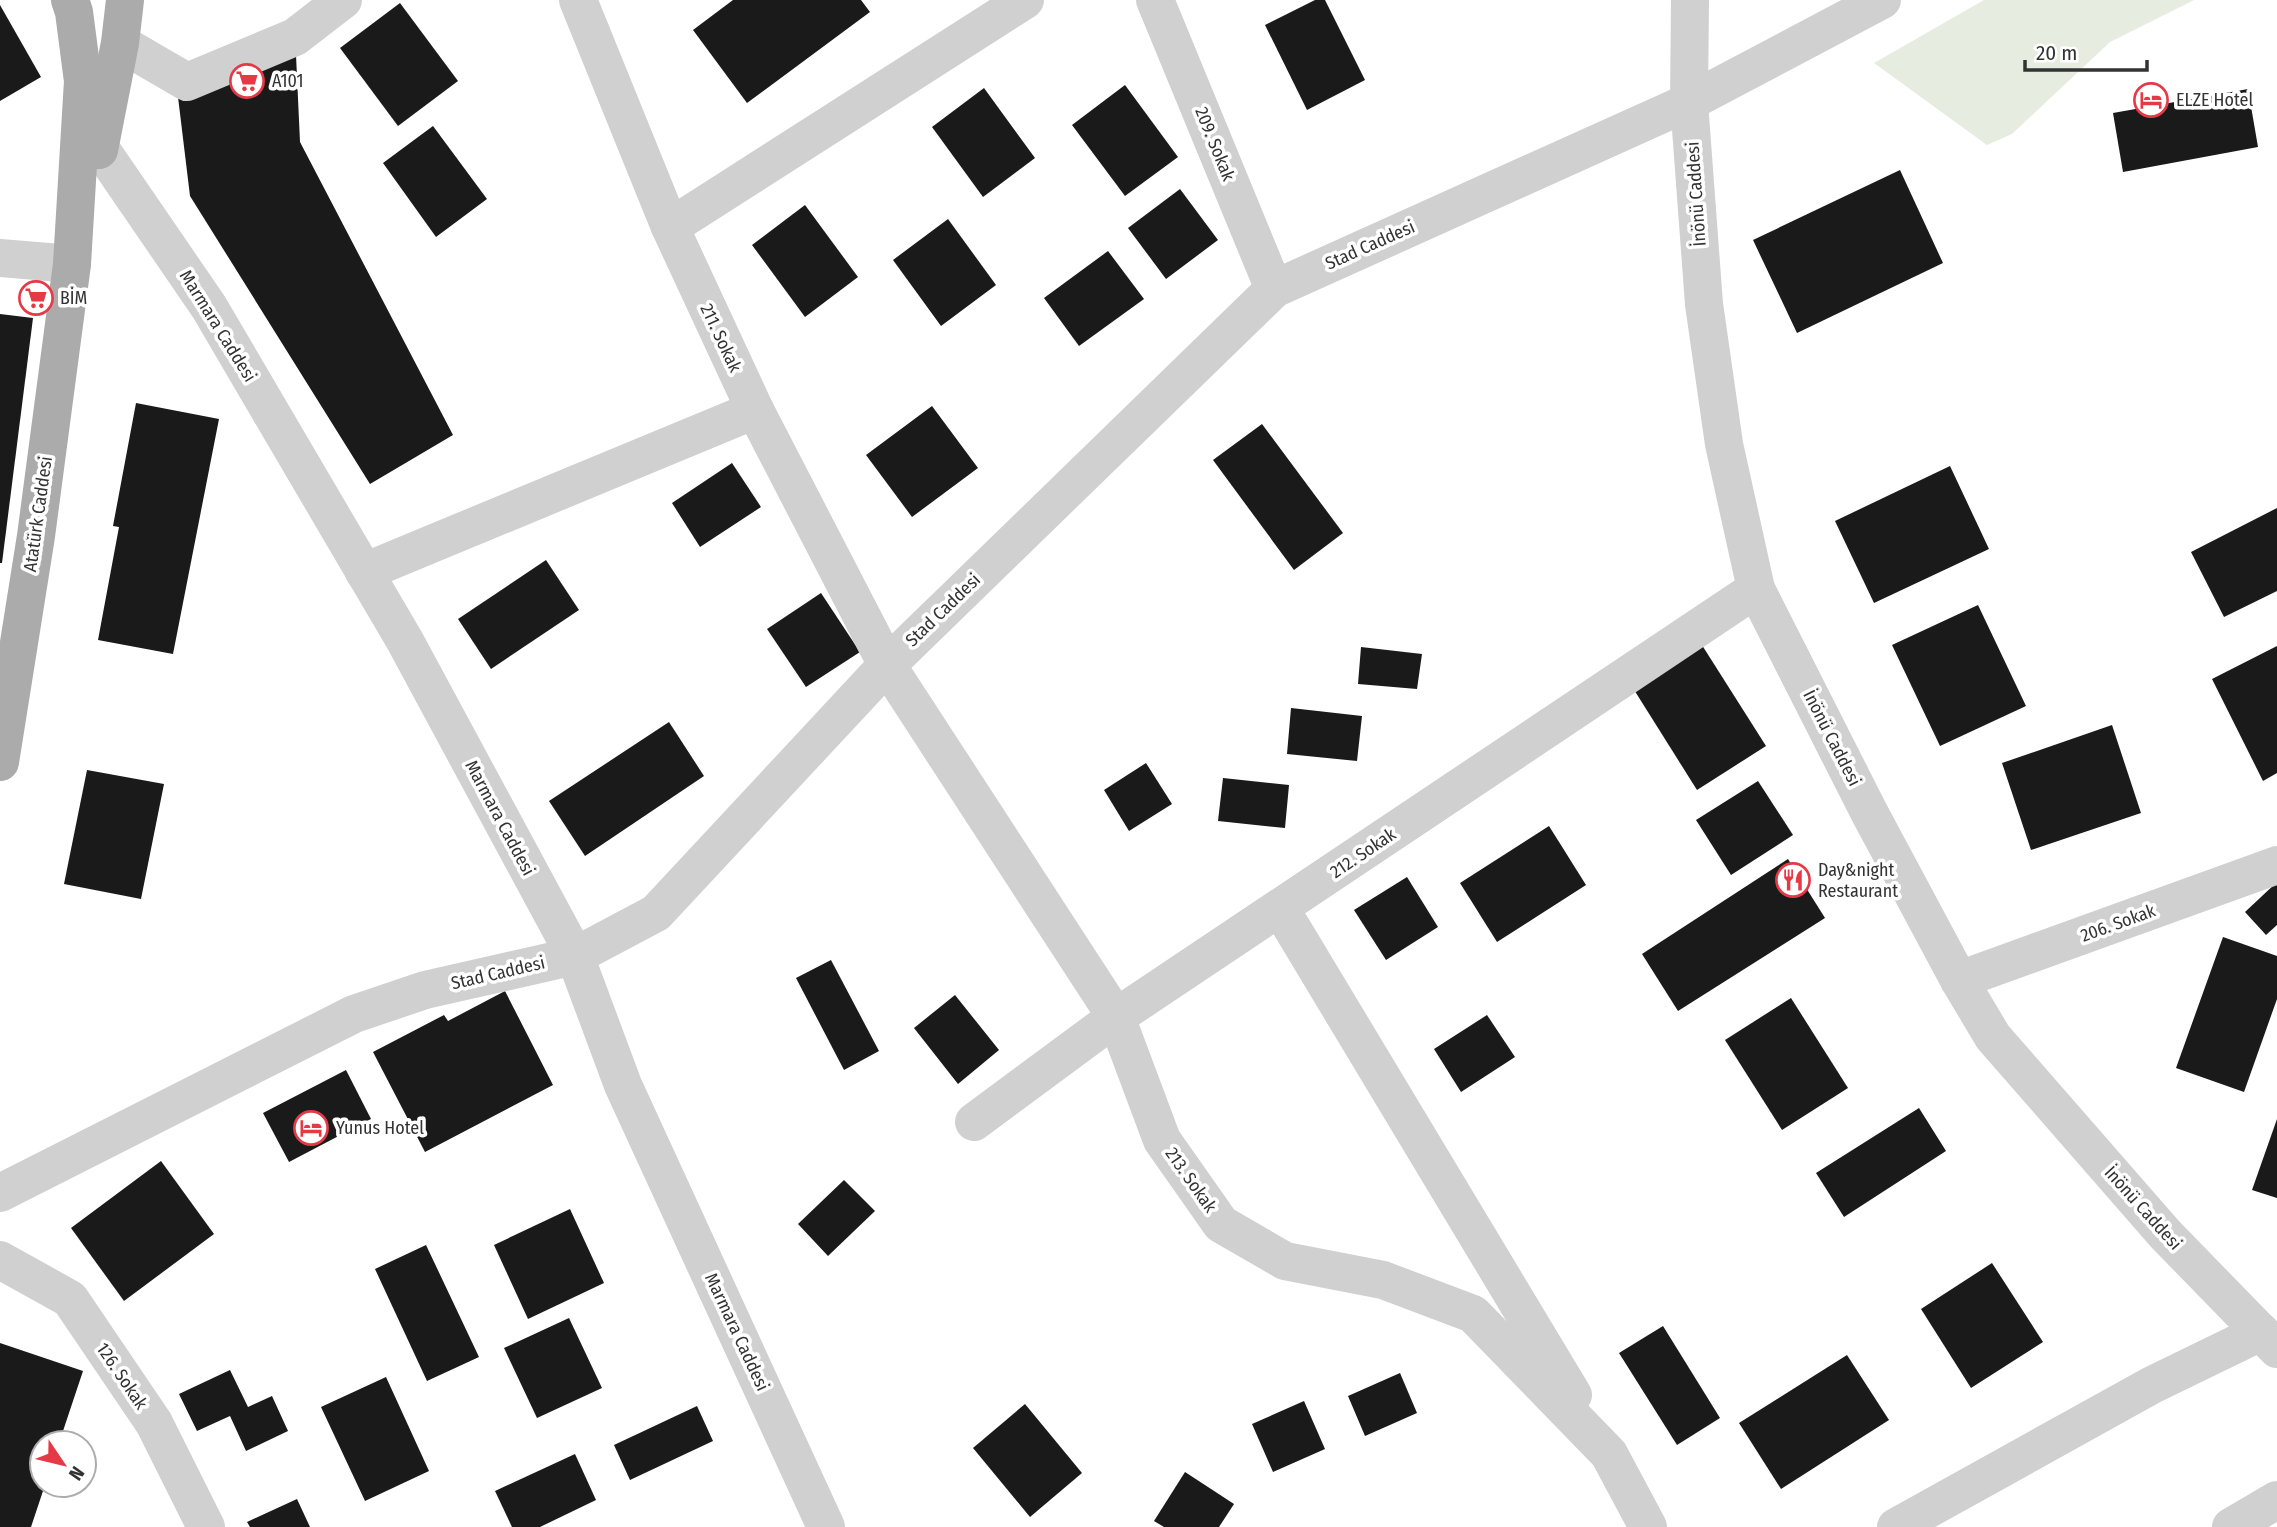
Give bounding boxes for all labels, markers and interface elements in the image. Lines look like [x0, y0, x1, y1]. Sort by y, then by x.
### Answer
scale bar [2025, 28, 2148, 72]
text: 20 m [2036, 40, 2077, 66]
supermarket icon: A101 [228, 62, 266, 100]
place label: A101 [272, 70, 304, 92]
hotel icon: ELZE Hotel [2132, 81, 2170, 119]
place label: ELZE Hotel [2176, 89, 2253, 111]
street label: 209. Sokak [1190, 104, 1240, 185]
street label: İnönü Caddesi [1681, 141, 1711, 247]
street label: Stad Caddesi [1322, 216, 1418, 274]
street label: Marmara Caddesi [175, 266, 261, 386]
supermarket icon: BİM [17, 279, 55, 317]
place label: BİM [60, 287, 87, 309]
street label: 211. Sokak [696, 300, 747, 376]
street label: Atatürk Caddesi [19, 455, 57, 573]
street label: Stad Caddesi [901, 569, 985, 651]
street label: İnönü Caddesi [1798, 686, 1866, 790]
street label: Marmara Caddesi [460, 757, 540, 879]
street label: 212. Sokak [1326, 823, 1400, 883]
place label: Day&night Restaurant [1818, 859, 1898, 902]
restaurant icon: Day&night Restaurant [1774, 861, 1812, 899]
street label: 206. Sokak [2078, 899, 2159, 947]
street label: Stad Caddesi [449, 952, 547, 994]
hotel icon: Yunus Hotel [292, 1109, 330, 1147]
place label: Yunus Hotel [336, 1117, 424, 1139]
street label: 213. Sokak [1161, 1143, 1222, 1217]
street label: İnönü Caddesi [2100, 1162, 2186, 1254]
street label: Marmara Caddesi [700, 1270, 774, 1394]
street label: 126. Sokak [92, 1338, 153, 1414]
north arrow [28, 1429, 98, 1499]
text: N [64, 1462, 89, 1485]

